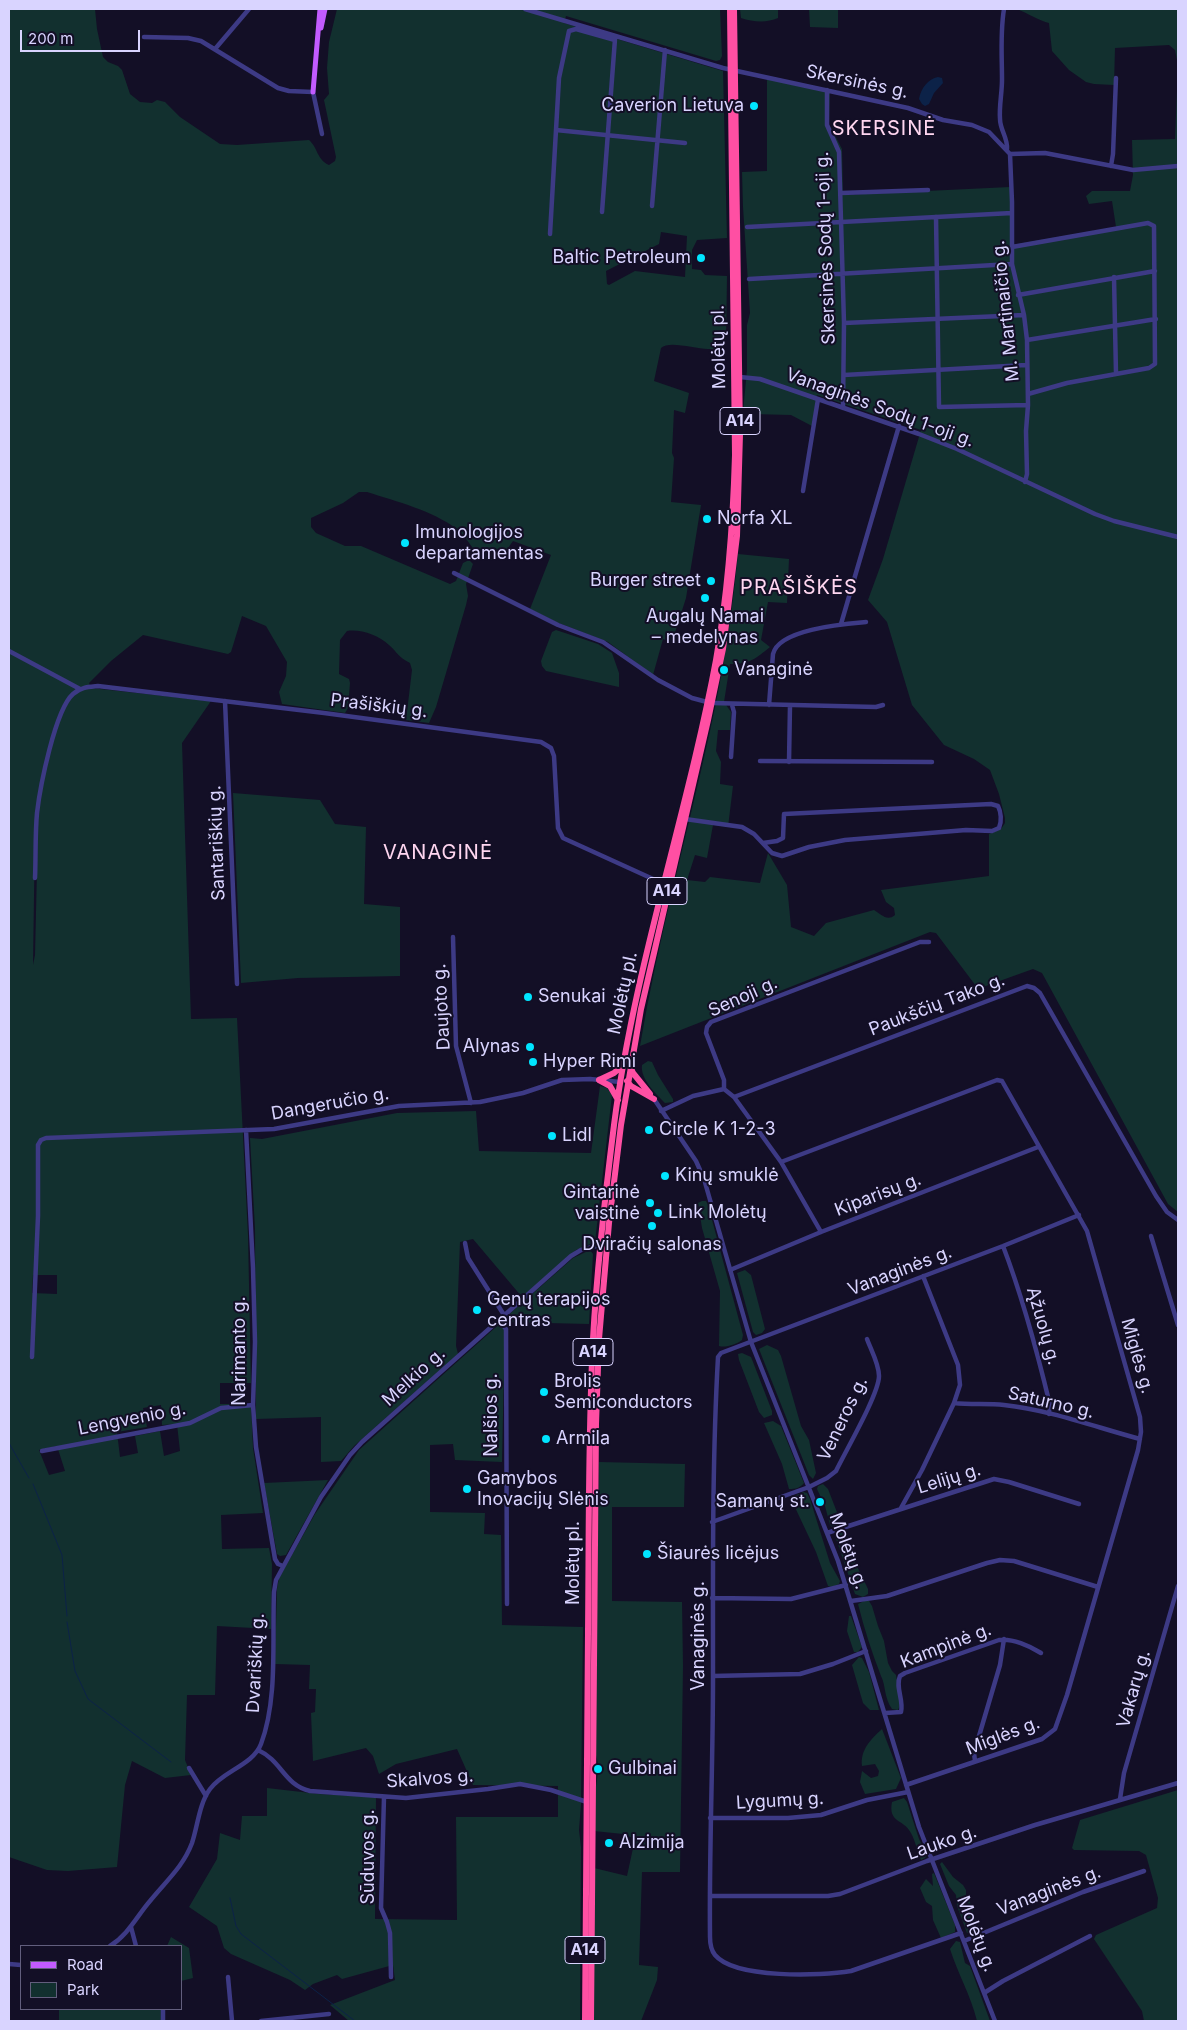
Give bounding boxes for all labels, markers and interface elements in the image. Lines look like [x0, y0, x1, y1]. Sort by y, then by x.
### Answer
scale bar [22, 20, 142, 52]
text: 200 m [28, 29, 73, 48]
street label: Skersinės g. [804, 61, 910, 103]
place label: Caverion Lietuva [601, 95, 744, 117]
marker: Caverion Lietuva [748, 100, 760, 112]
district label: SKERSINĖ [831, 117, 937, 141]
street label: Skersinės Sodų 1-oji g. [812, 151, 840, 345]
street label: M. Martinaičio g. [988, 239, 1024, 383]
place label: Baltic Petroleum [553, 247, 691, 269]
marker: Baltic Petroleum [695, 252, 707, 264]
street label: Molėtų pl. [707, 305, 731, 389]
street label: Vanaginės Sodų 1-oji g. [783, 364, 977, 452]
road number: A14 [720, 408, 760, 434]
place label: Norfa XL [717, 508, 792, 530]
marker: Norfa XL [701, 513, 713, 525]
place label: Imunologijos departamentas [415, 522, 543, 564]
marker: Imunologijos departamentas [399, 537, 411, 549]
place label: Burger street [590, 570, 701, 592]
marker: Burger street [705, 575, 717, 587]
district label: PRAŠIŠKĖS [739, 576, 859, 600]
marker: Augalų Namai – medelynas [699, 592, 711, 604]
place label: Augalų Namai – medelynas [646, 606, 764, 649]
place label: Vanaginė [734, 659, 813, 681]
marker: Vanaginė [718, 664, 730, 676]
street label: Prašiškių g. [329, 689, 429, 723]
street label: Santariškių g. [204, 785, 230, 901]
district label: VANAGINĖ [382, 841, 494, 865]
road number: A14 [647, 878, 687, 904]
street label: Molėtų pl. [604, 950, 642, 1036]
street label: Daujoto g. [429, 963, 455, 1051]
street label: Paukščių Tako g. [866, 969, 1008, 1041]
street label: Senoji g. [705, 972, 781, 1022]
place label: Senukai [538, 986, 606, 1008]
marker: Senukai [522, 991, 534, 1003]
place label: Alynas [463, 1036, 520, 1058]
marker: Alynas [524, 1041, 536, 1053]
place label: Hyper Rimi [543, 1051, 636, 1073]
marker: Hyper Rimi [527, 1056, 539, 1068]
street label: Dangeručio g. [269, 1083, 391, 1125]
place label: Circle K 1-2-3 [659, 1119, 776, 1141]
marker: Circle K 1-2-3 [643, 1124, 655, 1136]
place label: Lidl [562, 1125, 592, 1147]
marker: Lidl [546, 1130, 558, 1142]
place label: Kinų smuklė [675, 1165, 779, 1187]
street label: Kiparisų g. [832, 1169, 924, 1221]
marker: Kinų smuklė [659, 1170, 671, 1182]
place label: Gintarinė vaistinė [563, 1182, 640, 1224]
marker: Gintarinė vaistinė [644, 1197, 656, 1209]
place label: Link Molėtų [668, 1202, 767, 1224]
marker: Link Molėtų [652, 1207, 664, 1219]
marker: Dviračių salonas [646, 1220, 658, 1232]
place label: Dviračių salonas [582, 1234, 722, 1256]
street label: Vanaginės g. [845, 1241, 955, 1301]
street label: Ąžuolų g. [1022, 1285, 1064, 1367]
place label: Genų terapijos centras [487, 1289, 610, 1332]
street label: Narimanto g. [229, 1296, 251, 1406]
marker: Genų terapijos centras [471, 1304, 483, 1316]
street label: Miglės g. [1116, 1316, 1158, 1396]
road number: A14 [573, 1338, 613, 1365]
street label: Melkio g. [378, 1343, 450, 1411]
place label: Brolis Semiconductors [554, 1371, 693, 1414]
street label: Nalšios g. [481, 1373, 503, 1457]
street label: Veneros g. [813, 1373, 873, 1465]
street label: Saturno g. [1006, 1383, 1096, 1423]
marker: Brolis Semiconductors [538, 1386, 550, 1398]
street label: Lengvenio g. [76, 1398, 188, 1440]
place label: Armila [556, 1428, 610, 1450]
marker: Armila [540, 1433, 552, 1445]
street label: Lelijų g. [914, 1459, 984, 1499]
place label: Gamybos Inovacijų Slėnis [477, 1468, 609, 1510]
marker: Gamybos Inovacijų Slėnis [461, 1483, 473, 1495]
place label: Samanų st. [716, 1491, 810, 1513]
marker: Samanų st. [814, 1496, 826, 1508]
street label: Molėtų g. [824, 1510, 872, 1592]
street label: Molėtų pl. [563, 1521, 585, 1605]
place label: Šiaurės licėjus [657, 1543, 779, 1565]
marker: Šiaurės licėjus [641, 1548, 653, 1560]
street label: Vanaginės g. [688, 1581, 710, 1691]
street label: Dvariškių g. [243, 1612, 269, 1714]
street label: Kampinė g. [897, 1619, 995, 1673]
street label: Vakarų g. [1113, 1647, 1155, 1731]
street label: Miglės g. [963, 1712, 1043, 1760]
place label: Gulbinai [608, 1758, 677, 1780]
marker: Gulbinai [592, 1763, 604, 1775]
street label: Skalvos g. [386, 1765, 474, 1793]
street label: Lygumų g. [735, 1788, 825, 1814]
street label: Sūduvos g. [358, 1809, 380, 1905]
street label: Lauko g. [904, 1821, 980, 1865]
place label: Alzimija [619, 1832, 685, 1854]
marker: Alzimija [603, 1837, 615, 1849]
street label: Vanaginės g. [994, 1861, 1104, 1921]
street label: Molėtų g. [952, 1893, 1000, 1975]
road number: A14 [565, 1936, 605, 1964]
legend [20, 1945, 182, 2010]
text: Road [67, 1955, 103, 1974]
text: Park [67, 1980, 99, 1999]

